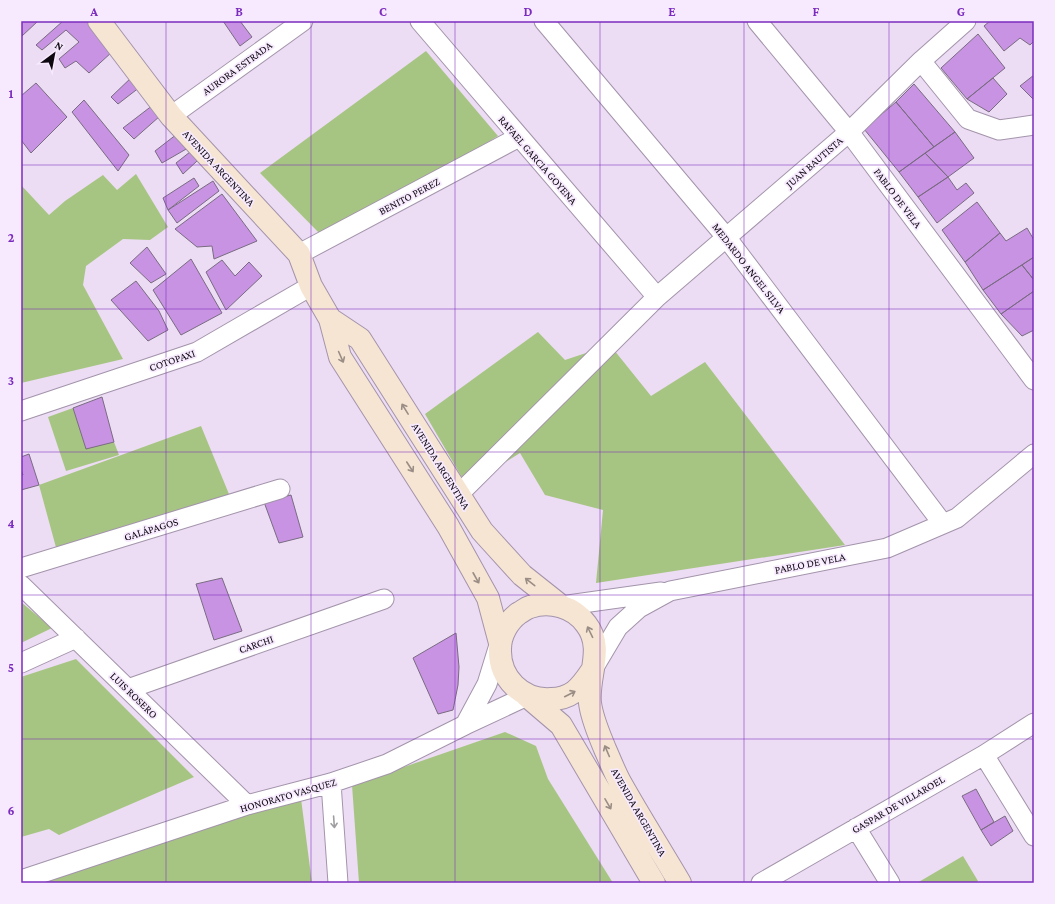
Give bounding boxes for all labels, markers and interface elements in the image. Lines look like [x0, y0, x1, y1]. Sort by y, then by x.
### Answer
text: A [89, 4, 98, 19]
text: B [235, 4, 243, 19]
text: C [379, 4, 387, 19]
text: D [524, 4, 533, 19]
text: E [668, 4, 676, 19]
text: F [813, 4, 820, 19]
text: G [957, 4, 965, 19]
north arrow [34, 34, 74, 74]
text: N [53, 38, 66, 53]
street label: AURORA ESTRADA [200, 38, 275, 97]
text: 1 [9, 86, 14, 101]
street label: RAFAEL GARCIA GOYENA [496, 113, 580, 207]
street label: AVENIDA ARGENTINA [181, 127, 258, 209]
street label: JUAN BAUTISTA [782, 134, 846, 191]
street label: PABLO DE VELA [872, 166, 925, 231]
street label: BENITO PEREZ [377, 175, 442, 217]
street label: MEDARDO ANGEL SILVA [710, 221, 788, 316]
text: 2 [8, 230, 15, 245]
street label: COTOPAXI [148, 347, 196, 373]
one-way arrow [338, 350, 345, 362]
text: 3 [8, 373, 14, 388]
one-way arrow [401, 404, 409, 415]
street label: AVENIDA ARGENTINA [410, 421, 473, 512]
one-way arrow [406, 461, 414, 472]
street label: GALÁPAGOS [123, 515, 179, 543]
text: 4 [7, 516, 15, 531]
street label: PABLO DE VELA [774, 550, 847, 576]
one-way arrow [473, 572, 481, 584]
one-way arrow [525, 577, 536, 586]
one-way arrow [586, 626, 593, 638]
street label: CARCHI [237, 633, 275, 655]
text: 5 [8, 660, 14, 675]
street label: LUIS ROSERO [108, 670, 160, 720]
one-way arrow [563, 689, 575, 697]
one-way arrow [602, 746, 610, 758]
street label: AVENIDA ARGENTINA [609, 766, 669, 859]
street label: GASPAR DE VILLAROEL [850, 772, 947, 835]
street label: HONORATO VASQUEZ [239, 775, 338, 814]
one-way arrow [605, 798, 613, 810]
text: 6 [7, 803, 15, 818]
one-way arrow [330, 815, 337, 828]

